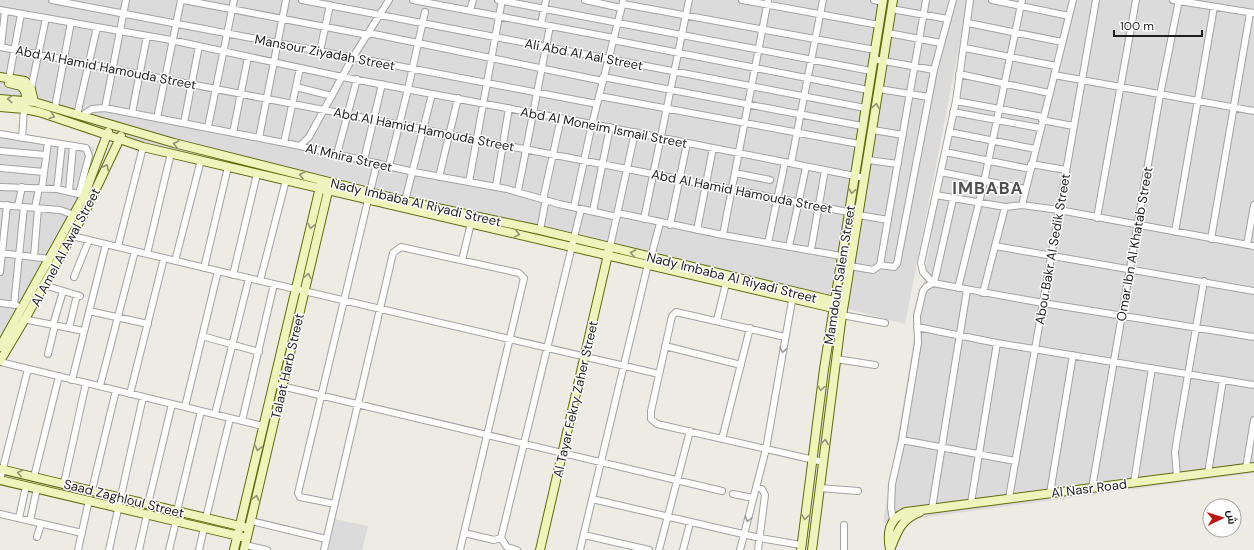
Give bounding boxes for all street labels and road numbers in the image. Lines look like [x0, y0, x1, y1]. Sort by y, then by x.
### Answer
street label: Mansour Ziyadah Street [253, 31, 396, 74]
street label: Ali Abd Al Aal Street [523, 35, 644, 74]
street label: Abd Al Hamid Hamouda Street [14, 42, 198, 93]
street label: Abd Al Moneim Ismail Street [519, 103, 689, 152]
street label: Abd Al Hamid Hamouda Street [332, 104, 516, 155]
street label: Al Mnira Street [304, 139, 394, 176]
street label: Omar Ibn Al Khatab Street [1113, 165, 1156, 323]
street label: Abd Al Hamid Hamouda Street [650, 166, 834, 217]
street label: Abou Bakr Al Sedik Street [1031, 172, 1074, 326]
street label: Nady Imbaba Al Riyadi Street [329, 175, 503, 230]
street label: Al Amel Al Awal Street [27, 185, 104, 310]
street label: Mamdouh Salem Street [820, 204, 859, 346]
street label: Nady Imbaba Al Riyadi Street [645, 248, 819, 307]
street label: Talaat Harb Street [267, 312, 308, 421]
street label: Al Tayar Fekry Zaher Street [549, 319, 602, 479]
street label: Saad Zaghloul Street [62, 475, 186, 522]
street label: Al Nasr Road [1050, 475, 1128, 502]

